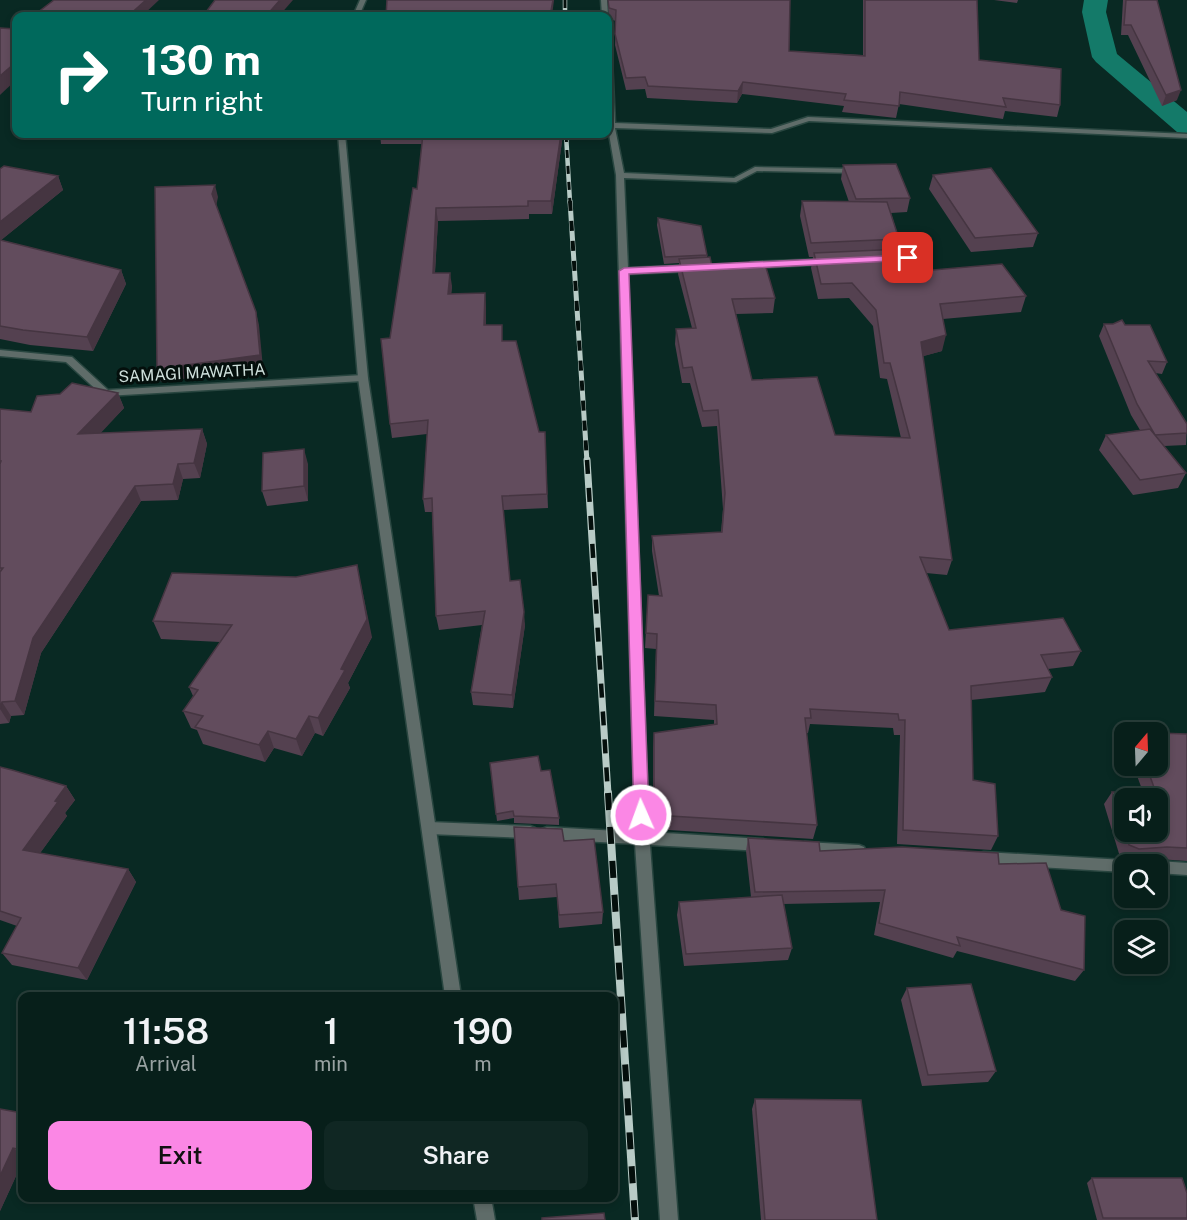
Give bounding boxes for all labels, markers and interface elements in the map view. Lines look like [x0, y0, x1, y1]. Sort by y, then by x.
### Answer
text: 130 m [141, 35, 261, 84]
icon: right [42, 36, 120, 114]
text: Turn right [141, 85, 264, 117]
pin [882, 232, 933, 283]
icon: arrive [891, 241, 924, 274]
street label: SAMAGI MAWATHA [118, 360, 266, 386]
north arrow [1114, 722, 1168, 776]
map controls [1114, 722, 1168, 974]
position arrow [609, 783, 673, 847]
button: sound [1114, 788, 1168, 842]
button: search [1114, 854, 1168, 908]
button: layers [1114, 920, 1168, 974]
text: 11:58 [123, 1010, 209, 1052]
text: 1 [323, 1010, 338, 1052]
text: 190 [453, 1010, 513, 1052]
text: Arrival [135, 1052, 197, 1076]
text: min [314, 1052, 348, 1076]
text: m [474, 1052, 492, 1076]
button: Exit [48, 1121, 312, 1190]
button: Share [324, 1121, 588, 1190]

